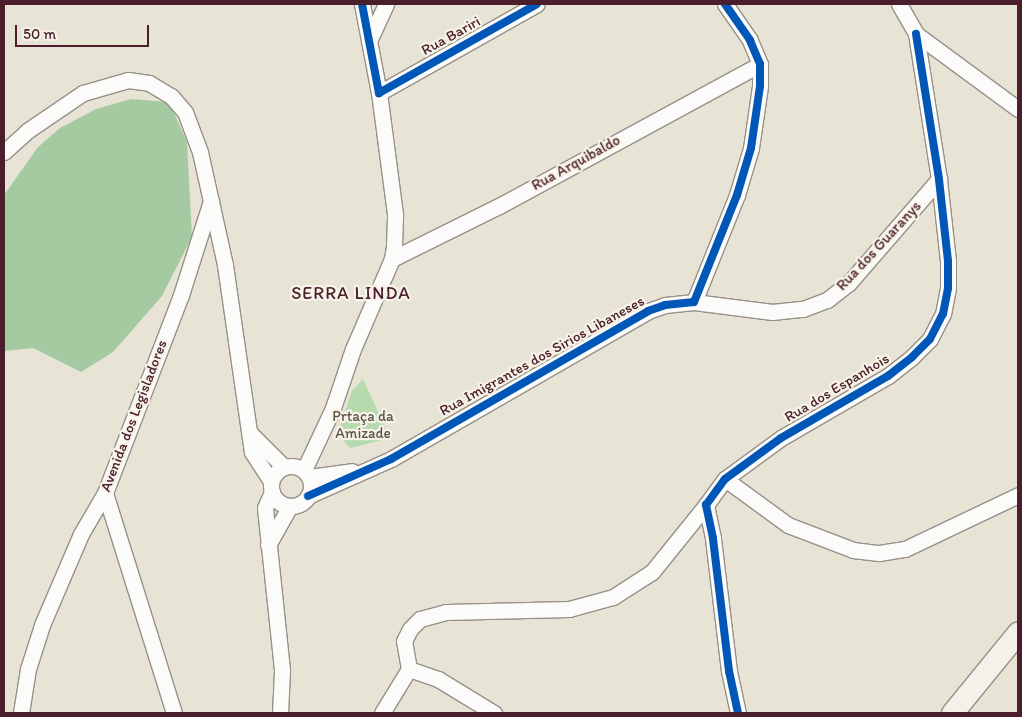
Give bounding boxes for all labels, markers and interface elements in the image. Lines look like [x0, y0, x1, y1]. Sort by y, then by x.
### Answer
street label: Rua Bariri [418, 12, 484, 60]
scale bar [18, 15, 151, 47]
text: 50 m [23, 25, 56, 43]
street label: Rua Arquibaldo [528, 131, 624, 195]
street label: Rua dos Guaranys [833, 198, 925, 294]
district label: SERRA LINDA [290, 282, 412, 304]
street label: Rua Imigrantes dos Sirios Libaneses [437, 292, 647, 420]
street label: Avenida dos Legisladores [97, 338, 171, 494]
street label: Rua dos Espanhois [781, 350, 893, 426]
park label: Prtaça da Amizade [332, 407, 394, 442]

